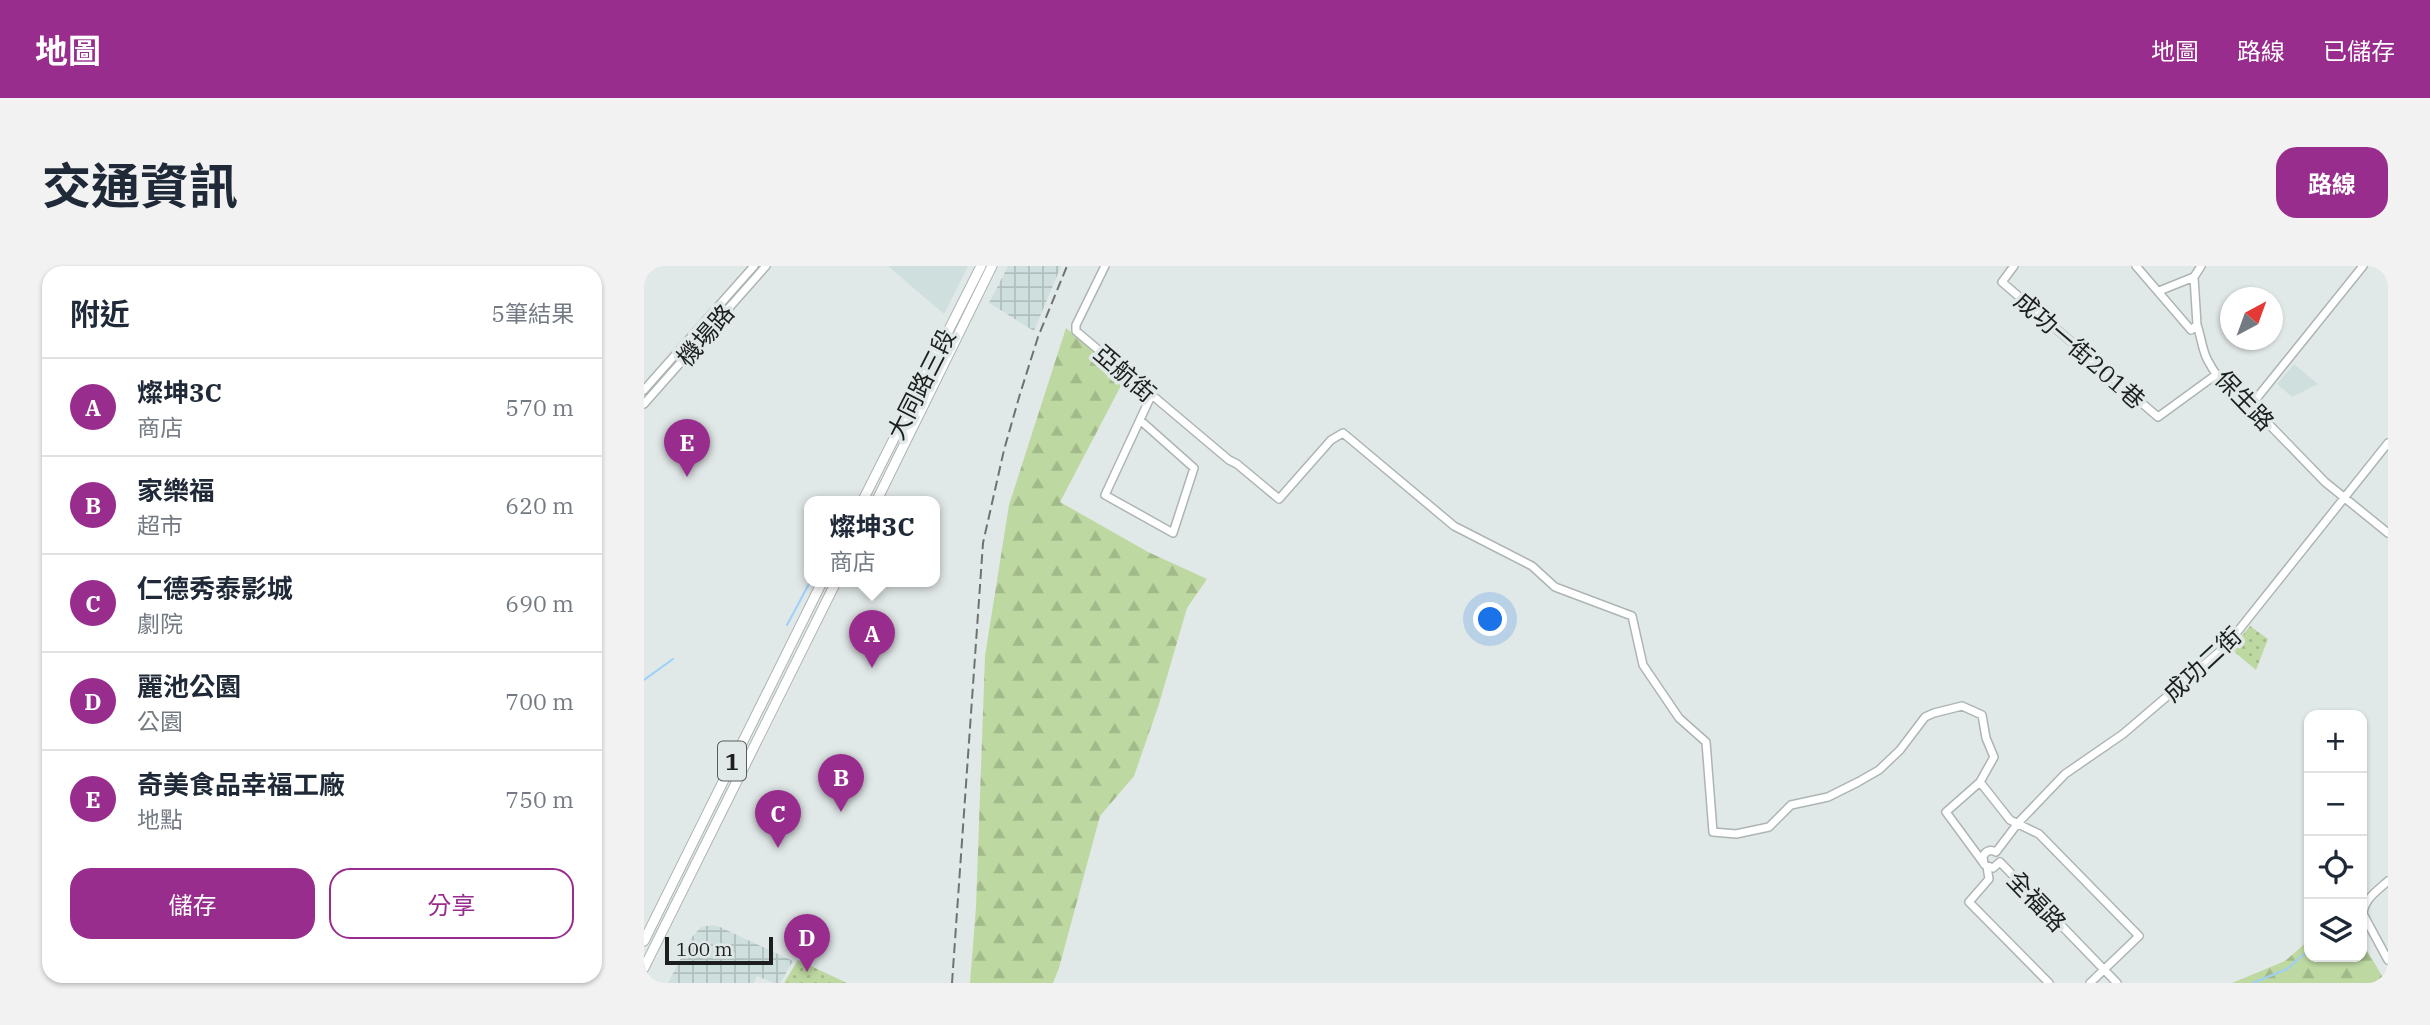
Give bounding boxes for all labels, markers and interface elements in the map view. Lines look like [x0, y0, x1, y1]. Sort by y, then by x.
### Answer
text: 地圖 [35, 29, 101, 72]
text: 地圖 [2151, 35, 2199, 67]
text: 路線 [2237, 35, 2285, 67]
text: 已儲存 [2323, 35, 2395, 67]
button: 路線 [2276, 147, 2388, 218]
text: 交通資訊 [42, 154, 238, 217]
street label: 成功一街201巷 [2008, 284, 2152, 416]
north arrow [2220, 287, 2283, 350]
text: 附近 [70, 294, 130, 333]
street label: 機場路 [669, 297, 741, 373]
text: 5筆結果 [491, 298, 574, 328]
street label: 大同路三段 [880, 323, 962, 445]
street label: 亞航街 [1087, 337, 1163, 409]
street label: 保生路 [2208, 363, 2282, 437]
text: 燦坤3C [137, 375, 222, 409]
text: A [85, 392, 101, 422]
text: 570 m [505, 392, 574, 422]
text: 商店 [137, 412, 183, 442]
pin: E [664, 419, 710, 477]
text: 家樂福 [137, 473, 215, 507]
text: B [85, 490, 101, 520]
text: 620 m [505, 490, 574, 520]
popup [804, 496, 940, 587]
text: 燦坤3C [830, 509, 914, 543]
text: 超市 [137, 510, 183, 540]
text: 商店 [830, 546, 876, 576]
text: 仁德秀泰影城 [137, 571, 293, 605]
text: C [85, 588, 101, 618]
text: 690 m [505, 588, 574, 618]
your location [1473, 602, 1507, 636]
text: 劇院 [137, 608, 183, 638]
pin: A [849, 610, 895, 668]
street label: 成功二街 [2156, 620, 2248, 708]
text: 麗池公園 [137, 669, 241, 703]
text: D [84, 686, 102, 716]
text: 700 m [505, 686, 574, 716]
text: 公園 [137, 706, 183, 736]
map controls [2304, 710, 2367, 962]
button: + [2304, 710, 2367, 773]
road number: 1 [718, 741, 746, 780]
pin: B [818, 754, 864, 812]
text: 奇美食品幸福工廠 [137, 767, 345, 801]
button: − [2304, 773, 2367, 836]
text: E [85, 784, 101, 814]
text: 750 m [505, 784, 574, 814]
pin: C [755, 790, 801, 848]
text: 地點 [137, 804, 183, 834]
button: locate [2304, 836, 2367, 899]
street label: 全福路 [2000, 864, 2074, 938]
button: 儲存 [70, 868, 315, 939]
button: 分享 [329, 868, 574, 939]
button: layers [2304, 899, 2367, 962]
pin: D [784, 914, 830, 972]
scale bar [665, 934, 774, 966]
text: 100 m [676, 937, 733, 961]

